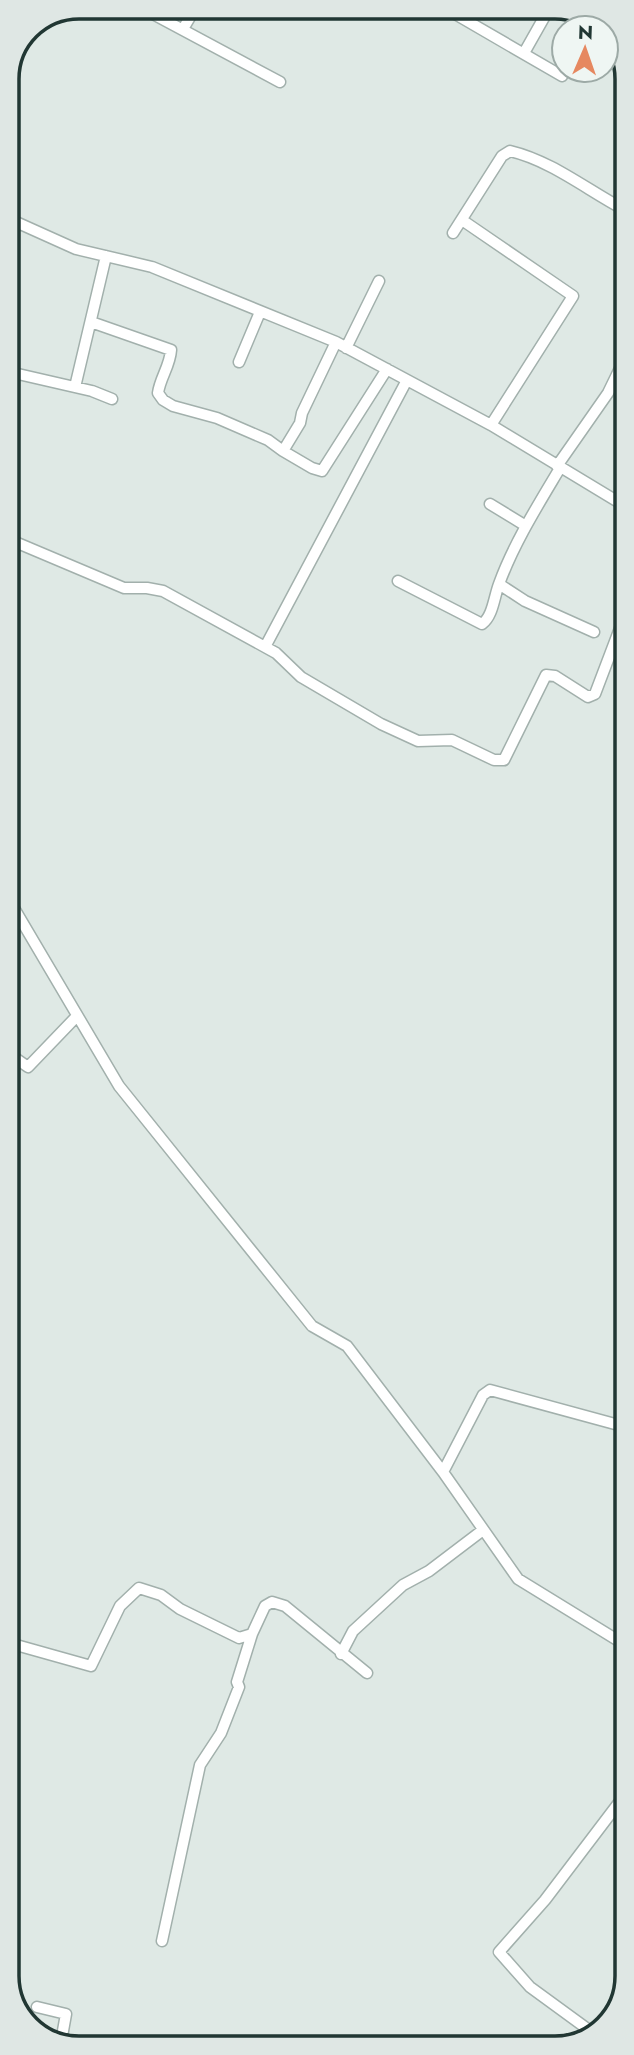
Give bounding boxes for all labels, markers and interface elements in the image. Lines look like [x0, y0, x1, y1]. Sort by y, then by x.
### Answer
north arrow [550, 14, 620, 84]
text: N [578, 19, 594, 46]

